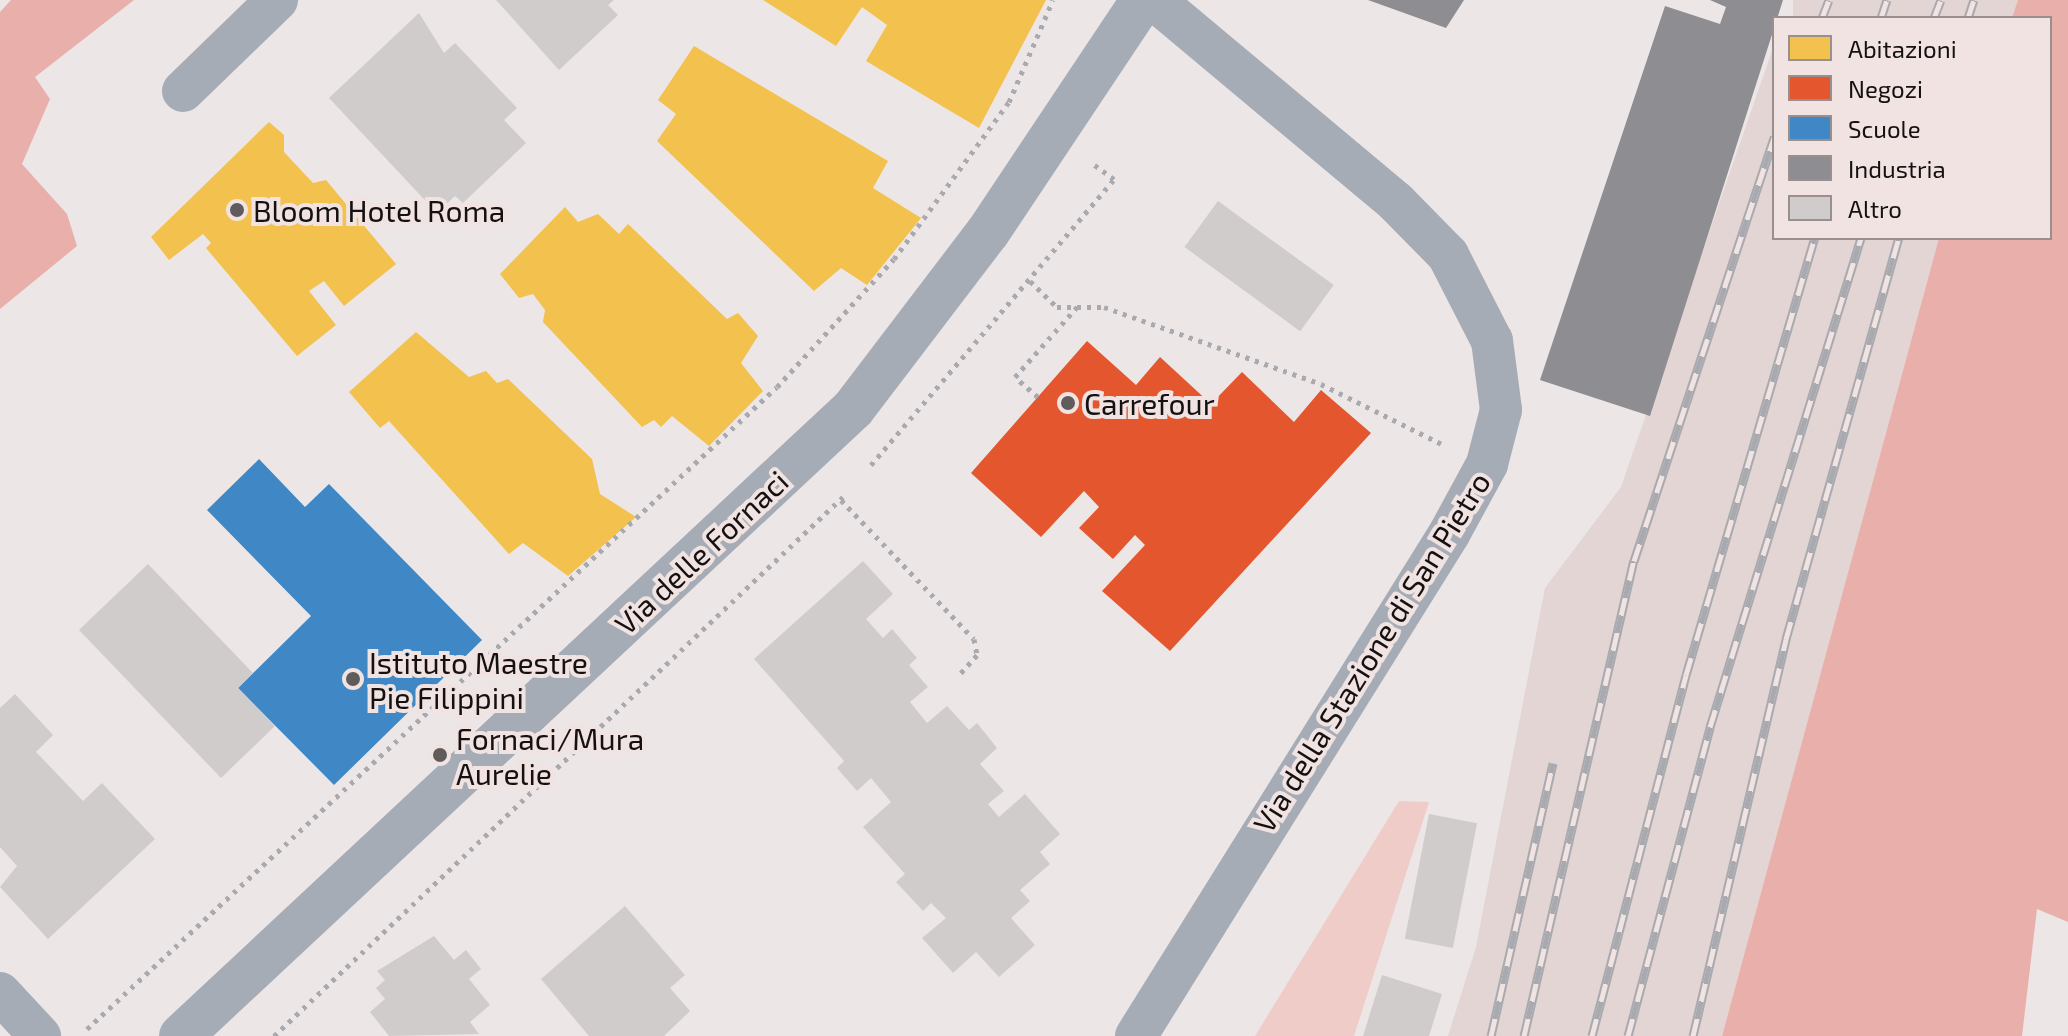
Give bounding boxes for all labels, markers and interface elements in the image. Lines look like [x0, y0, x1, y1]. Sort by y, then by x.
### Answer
legend [1772, 16, 2052, 240]
text: Abitazioni [1848, 34, 1957, 63]
text: Negozi [1848, 74, 1923, 103]
text: Scuole [1848, 114, 1921, 143]
text: Industria [1848, 154, 1946, 183]
place label: Bloom Hotel Roma [253, 192, 506, 228]
text: Altro [1848, 194, 1902, 223]
marker: Bloom Hotel Roma [228, 201, 246, 219]
place label: Carrefour [1084, 385, 1215, 421]
marker: Carrefour [1059, 394, 1077, 412]
street label: Via delle Fornaci [607, 463, 795, 641]
street label: Via della Stazione di San Pietro [1245, 465, 1497, 839]
place label: Istituto Maestre Pie Filippini [369, 644, 588, 714]
marker: Istituto Maestre Pie Filippini [344, 670, 362, 688]
place label: Fornaci/Mura Aurelie [456, 720, 644, 790]
marker: Fornaci/Mura Aurelie [431, 746, 449, 764]

